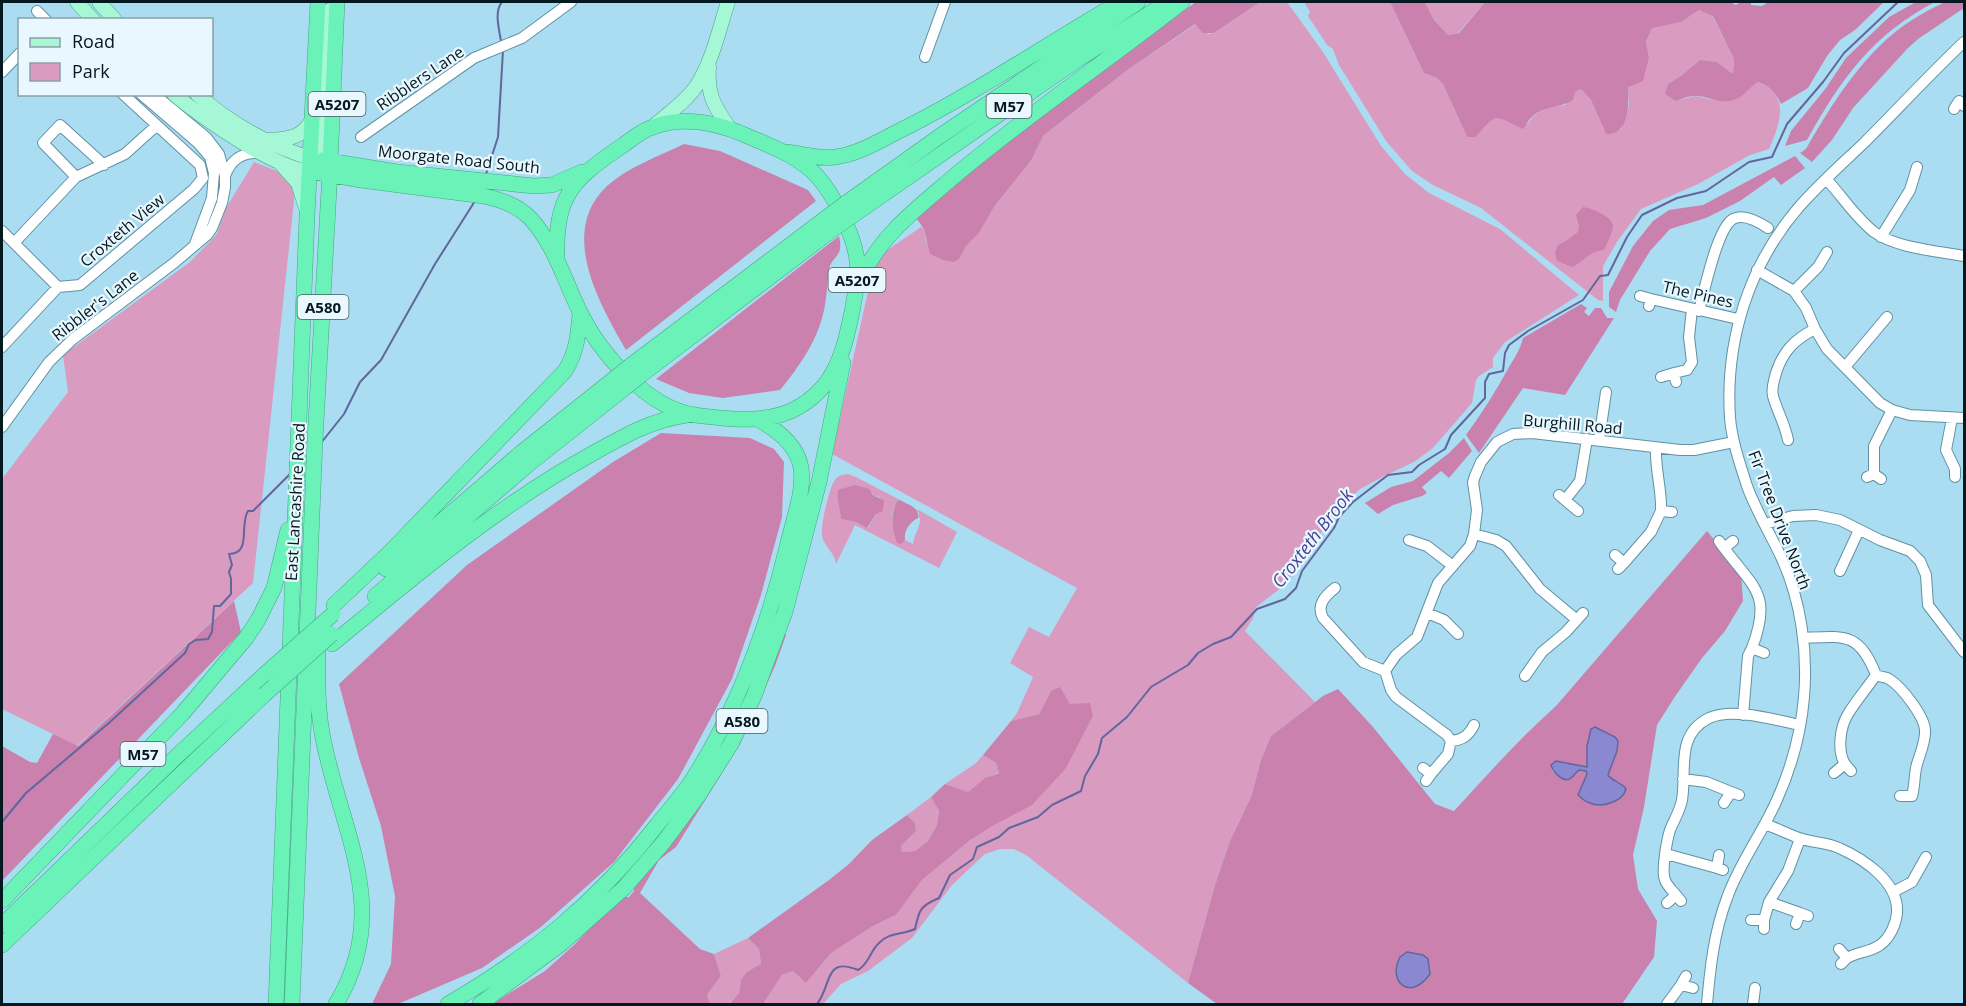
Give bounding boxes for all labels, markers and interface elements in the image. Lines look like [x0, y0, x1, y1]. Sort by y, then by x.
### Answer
legend [18, 18, 213, 96]
text: Road [72, 29, 115, 53]
street label: Ribblers Lane [372, 41, 468, 115]
text: Park [72, 59, 110, 83]
road number: A5207 [308, 92, 366, 116]
road number: M57 [986, 94, 1032, 118]
street label: Moorgate Road South [377, 140, 541, 178]
street label: Croxteth View [75, 188, 169, 272]
street label: Ribbler's Lane [47, 264, 143, 346]
road number: A5207 [828, 268, 886, 292]
street label: The Pines [1661, 275, 1735, 313]
road number: A580 [298, 295, 348, 319]
street label: Burghill Road [1522, 409, 1624, 439]
street label: East Lancashire Road [280, 422, 310, 582]
street label: Fir Tree Drive North [1743, 447, 1817, 593]
water label: Croxteth Brook [1266, 483, 1359, 592]
road number: A580 [716, 709, 768, 733]
road number: M57 [120, 742, 166, 766]

